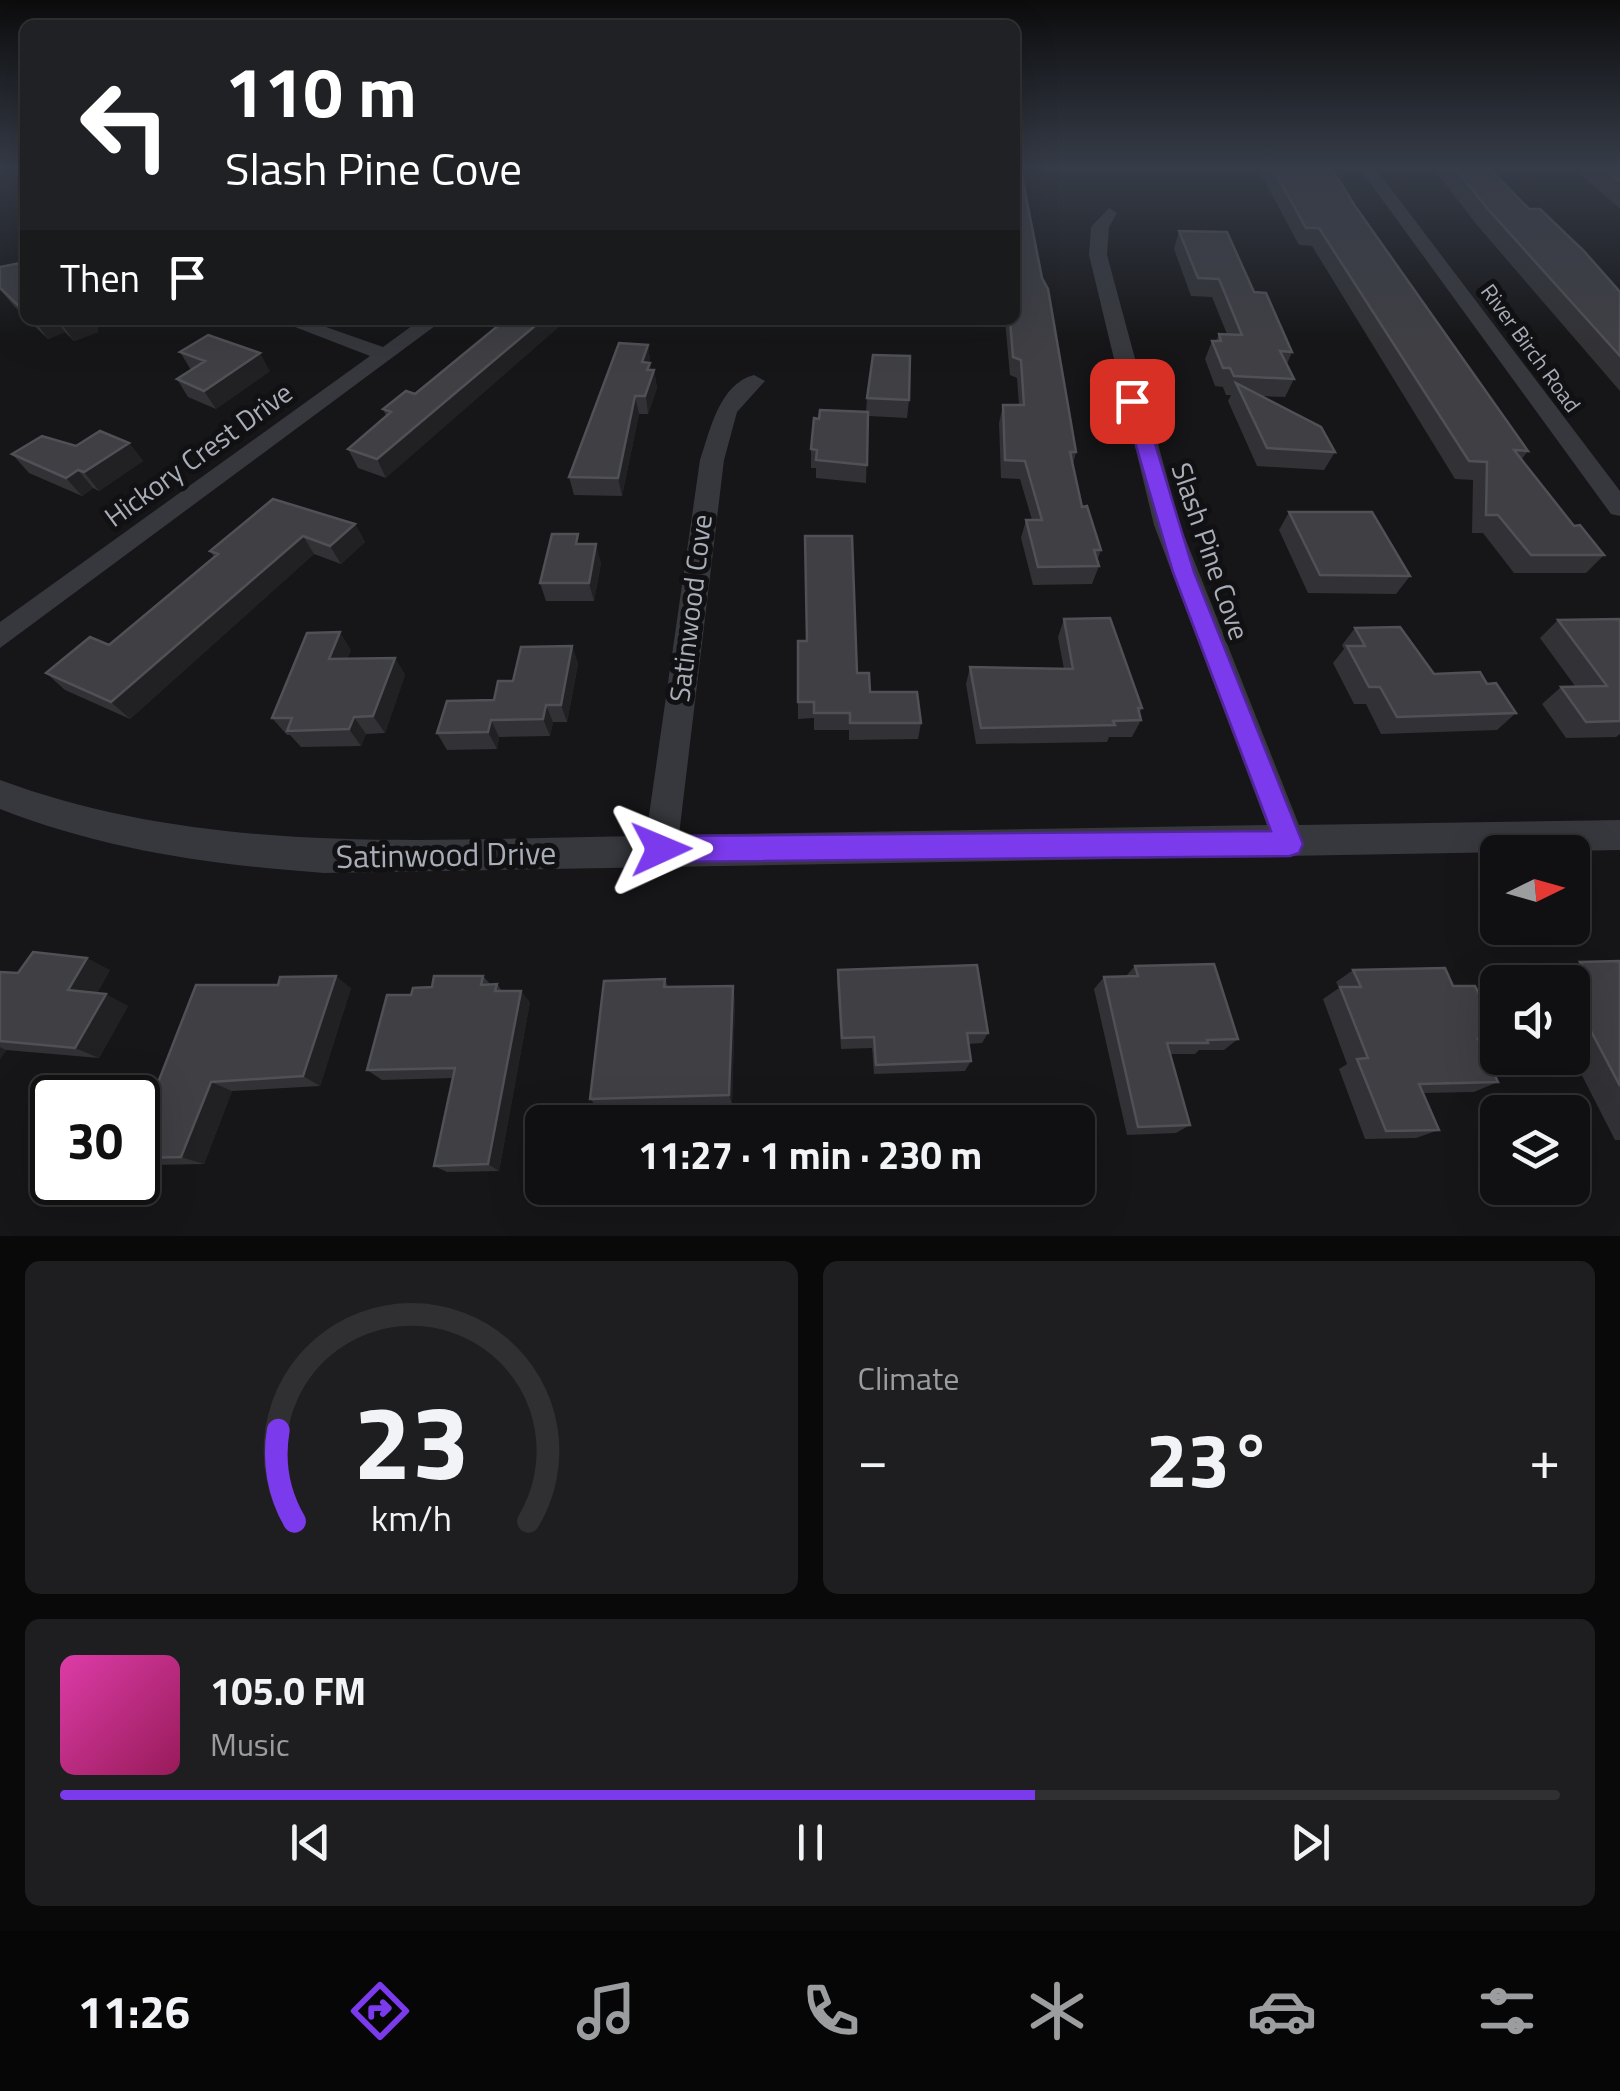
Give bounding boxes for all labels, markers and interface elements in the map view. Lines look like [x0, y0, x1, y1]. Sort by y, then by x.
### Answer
text: 110 m [225, 38, 417, 144]
icon: left [60, 60, 190, 190]
text: Slash Pine Cove [225, 134, 522, 202]
text: Then [60, 249, 140, 307]
icon: arrive [160, 250, 215, 305]
street label: River Birch Road [1473, 277, 1589, 419]
pin [1090, 359, 1175, 444]
street label: Hickory Crest Drive [95, 371, 301, 537]
icon: arrive [1105, 374, 1160, 429]
street label: Slash Pine Cove [1161, 457, 1261, 645]
street label: Satinwood Cove [657, 512, 723, 704]
position arrow [609, 797, 713, 901]
street label: Satinwood Drive [335, 828, 557, 880]
north arrow [1480, 835, 1590, 945]
map controls [1480, 835, 1590, 1205]
button: sound [1480, 965, 1590, 1075]
speed limit sign: 30 [30, 1075, 160, 1205]
button: layers [1480, 1095, 1590, 1205]
text: 11:27 · 1 min · 230 m [638, 1126, 982, 1184]
text: Climate [858, 1354, 959, 1402]
text: 23 [353, 1361, 469, 1519]
text: 23° [1146, 1402, 1272, 1516]
text: − [858, 1417, 888, 1500]
text: + [1529, 1417, 1560, 1500]
text: km/h [371, 1490, 452, 1545]
text: 105.0 FM [210, 1662, 366, 1720]
text: Music [210, 1720, 290, 1768]
icon: previous [283, 1815, 338, 1870]
icon: pause [783, 1815, 838, 1870]
icon: next [1283, 1815, 1338, 1870]
icon: directions [345, 1976, 415, 2046]
icon: music [571, 1976, 641, 2046]
icon: phone [796, 1976, 866, 2046]
icon: climate [1022, 1976, 1092, 2046]
icon: car [1247, 1976, 1317, 2046]
icon: filters [1472, 1976, 1542, 2046]
text: 11:26 [78, 1977, 190, 2045]

